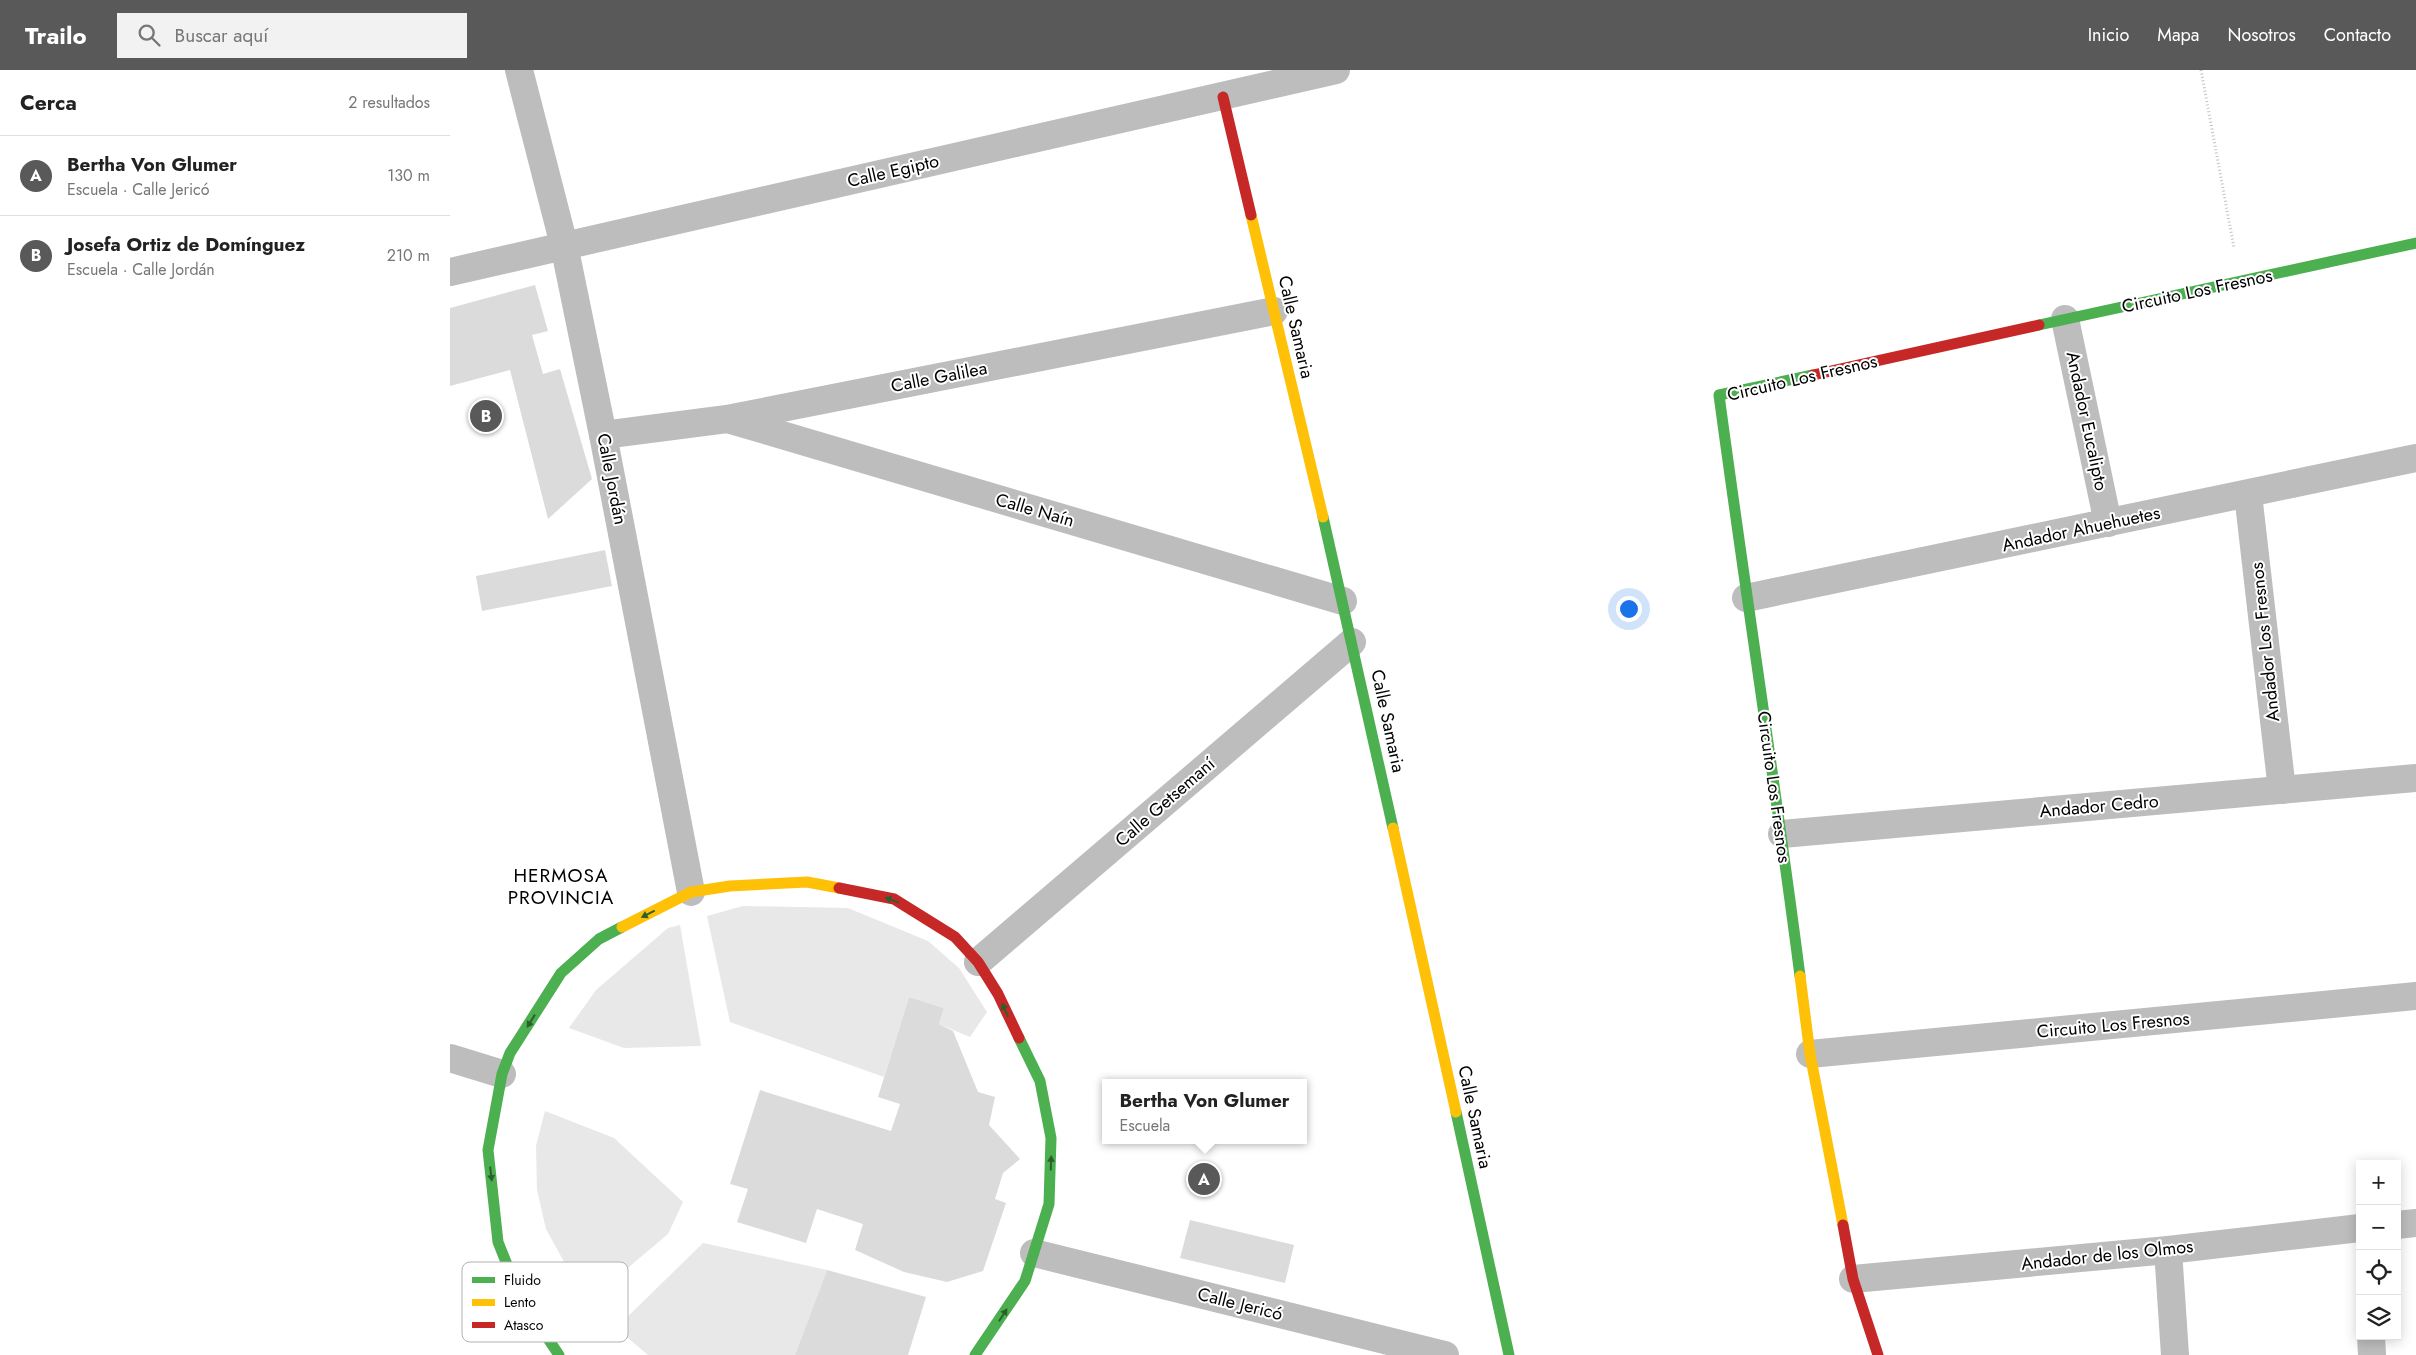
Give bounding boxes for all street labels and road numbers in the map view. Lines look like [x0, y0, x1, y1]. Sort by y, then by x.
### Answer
street label: Calle Egipto [845, 148, 941, 194]
street label: Circuito Los Fresnos [2119, 262, 2275, 320]
street label: Calle Samaria [1272, 273, 1320, 381]
street label: Circuito Los Fresnos [1724, 348, 1880, 408]
street label: Andador Eucalipto [2060, 349, 2114, 493]
street label: Calle Galilea [889, 355, 989, 399]
street label: Calle Jordán [590, 431, 634, 527]
street label: Calle Naín [993, 486, 1077, 534]
street label: Andador Ahuehuetes [2000, 500, 2162, 558]
street label: Andador Los Fresnos [2244, 561, 2286, 723]
street label: Calle Samaria [1364, 667, 1412, 775]
street label: Circuito Los Fresnos [1750, 709, 1798, 865]
street label: Calle Getsemaní [1109, 750, 1222, 853]
street label: Andador Cedro [2038, 788, 2160, 824]
street label: Circuito Los Fresnos [2035, 1005, 2191, 1045]
street label: Calle Samaria [1451, 1063, 1499, 1171]
street label: Andador de los Olmos [2020, 1233, 2194, 1277]
street label: Calle Jericó [1195, 1281, 1285, 1327]

